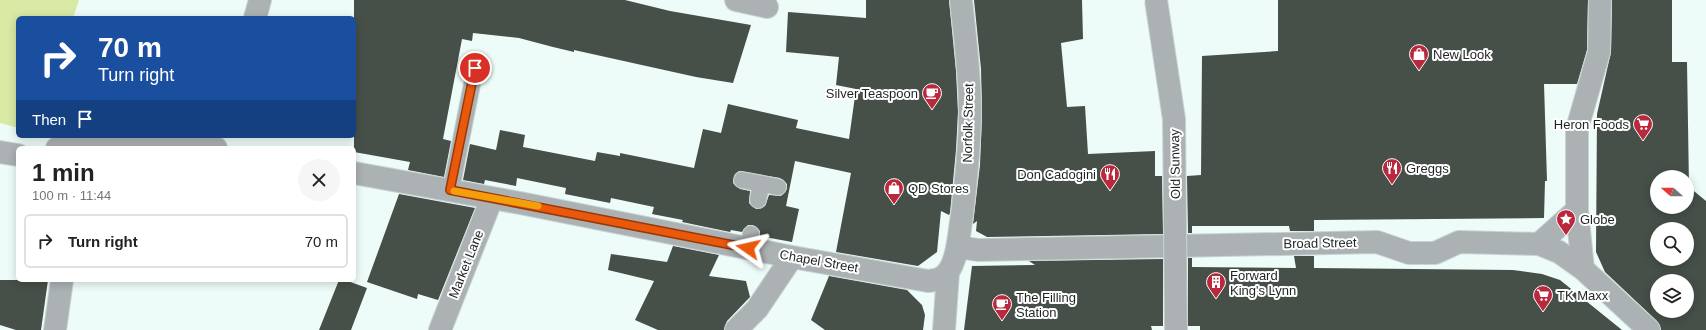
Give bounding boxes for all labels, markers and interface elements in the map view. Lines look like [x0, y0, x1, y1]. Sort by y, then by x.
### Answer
icon: right [32, 32, 84, 84]
text: 70 m [98, 32, 162, 63]
shop icon: New Look [1408, 43, 1430, 71]
place label: New Look [1433, 47, 1491, 62]
pin [458, 51, 492, 85]
icon: arrive [464, 57, 486, 79]
text: Turn right [98, 65, 174, 85]
cafe icon: Silver Teaspoon [921, 82, 943, 110]
street label: Norfolk Street [960, 83, 976, 163]
place label: Silver Teaspoon [826, 86, 918, 101]
icon: arrive [74, 108, 96, 130]
text: Then [32, 111, 66, 128]
supermarket icon: Heron Foods [1632, 113, 1654, 141]
place label: Heron Foods [1554, 117, 1629, 132]
street label: Old Sunway [1167, 128, 1183, 199]
restaurant icon: Greggs [1381, 157, 1403, 185]
text: 1 min [32, 159, 95, 186]
button: close [298, 159, 340, 201]
place label: Greggs [1406, 161, 1449, 176]
restaurant icon: Don Cadogini [1099, 163, 1121, 191]
place label: Don Cadogini [1017, 167, 1096, 182]
north arrow [1650, 170, 1694, 214]
map controls [1650, 170, 1694, 318]
shop icon: QD Stores [883, 177, 905, 205]
place label: QD Stores [908, 181, 969, 196]
text: 100 m · 11:44 [32, 188, 111, 203]
place icon: Globe [1555, 208, 1577, 236]
place label: Globe [1580, 212, 1615, 227]
button: search [1650, 222, 1694, 266]
position arrow [727, 227, 769, 269]
street label: Market Lane [446, 228, 486, 300]
icon: right [34, 230, 56, 252]
text: Turn right [68, 233, 138, 250]
text: 70 m [305, 233, 338, 250]
street label: Broad Street [1283, 235, 1357, 251]
street label: Chapel Street [779, 247, 860, 275]
place label: Forward King's Lynn [1230, 268, 1296, 298]
building icon: Forward King's Lynn [1205, 271, 1227, 299]
button: layers [1650, 274, 1694, 318]
supermarket icon: TK Maxx [1532, 284, 1554, 312]
place label: TK Maxx [1557, 288, 1609, 303]
place label: The Filling Station [1016, 290, 1076, 320]
cafe icon: The Filling Station [991, 293, 1013, 321]

